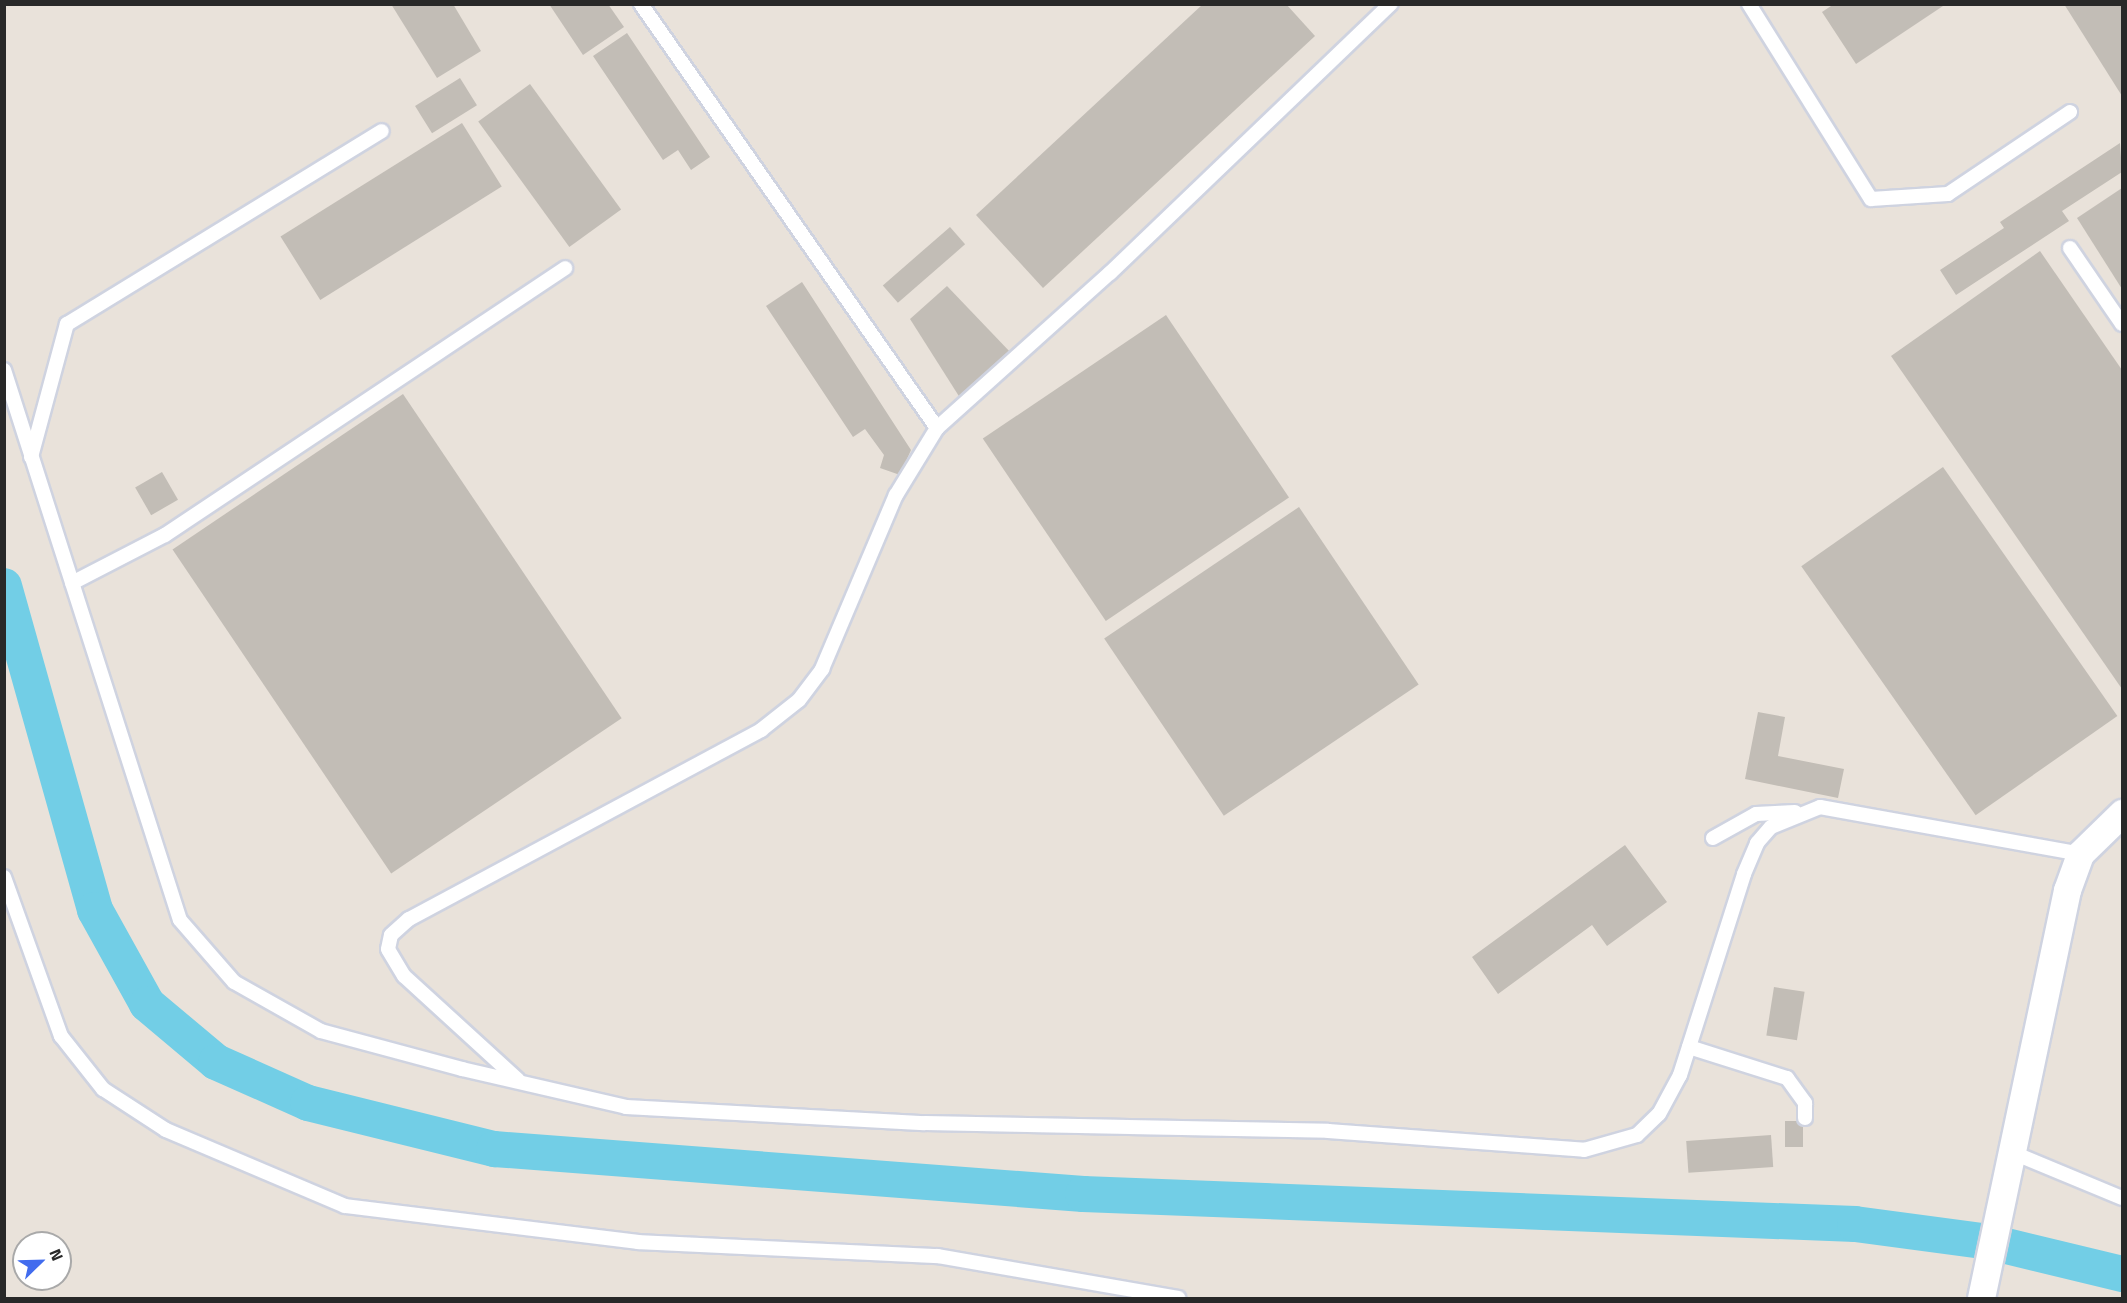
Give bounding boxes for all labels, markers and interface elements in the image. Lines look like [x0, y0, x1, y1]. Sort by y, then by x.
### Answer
north arrow [12, 1231, 72, 1291]
text: N [44, 1245, 70, 1265]

